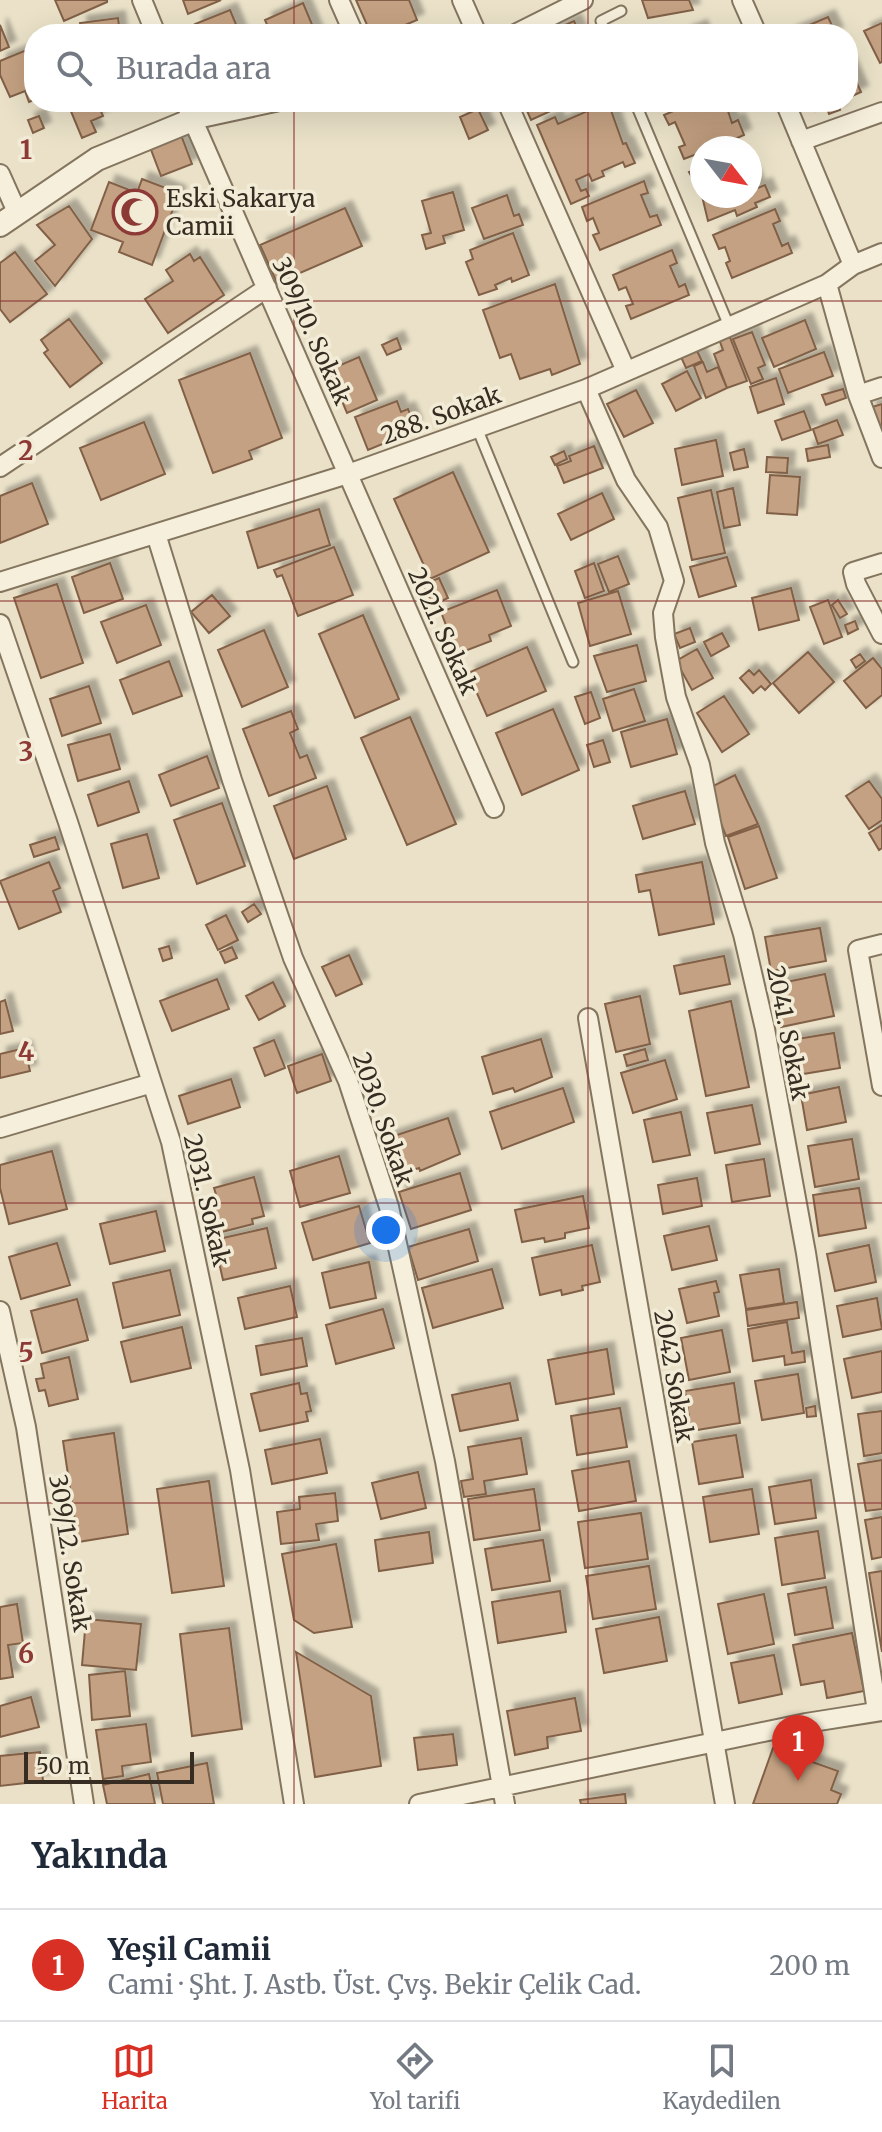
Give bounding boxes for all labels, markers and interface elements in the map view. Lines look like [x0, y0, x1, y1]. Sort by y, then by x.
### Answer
search box [24, 24, 858, 112]
icon: search [52, 46, 96, 90]
text: Burada ara [116, 49, 271, 87]
text: 1 [20, 133, 32, 166]
north arrow [690, 136, 762, 208]
place label: Eski Sakarya Camii [166, 183, 315, 242]
mosque icon: Eski Sakarya Camii [111, 188, 159, 236]
street label: 309/10. Sokak [266, 253, 359, 410]
street label: 288. Sokak [377, 379, 506, 451]
text: 2 [18, 434, 34, 467]
street label: 2021. Sokak [401, 563, 485, 700]
text: 3 [19, 735, 33, 768]
street label: 2041. Sokak [760, 963, 816, 1104]
text: 4 [18, 1035, 35, 1068]
street label: 2030. Sokak [346, 1048, 421, 1191]
street label: 2031. Sokak [177, 1131, 237, 1270]
your location [366, 1210, 406, 1250]
street label: 2042 Sokak [647, 1307, 701, 1445]
text: 5 [18, 1336, 34, 1369]
street label: 309/12. Sokak [42, 1472, 98, 1635]
text: 6 [18, 1637, 34, 1670]
pin: 1 [772, 1715, 824, 1781]
scale bar [24, 1748, 194, 1784]
text: 50 m [36, 1752, 90, 1780]
text: Yakında [32, 1835, 168, 1877]
text: Yeşil Camii [108, 1930, 271, 1968]
text: 1 [52, 1949, 64, 1982]
text: 200 m [769, 1949, 850, 1982]
text: Cami · Şht. J. Astb. Üst. Çvş. Bekir Çelik Cad. [108, 1968, 641, 2001]
tab: Harita [101, 2039, 168, 2115]
tab: Yol tarifi [370, 2039, 460, 2115]
tab: Kaydedilen [663, 2039, 781, 2115]

